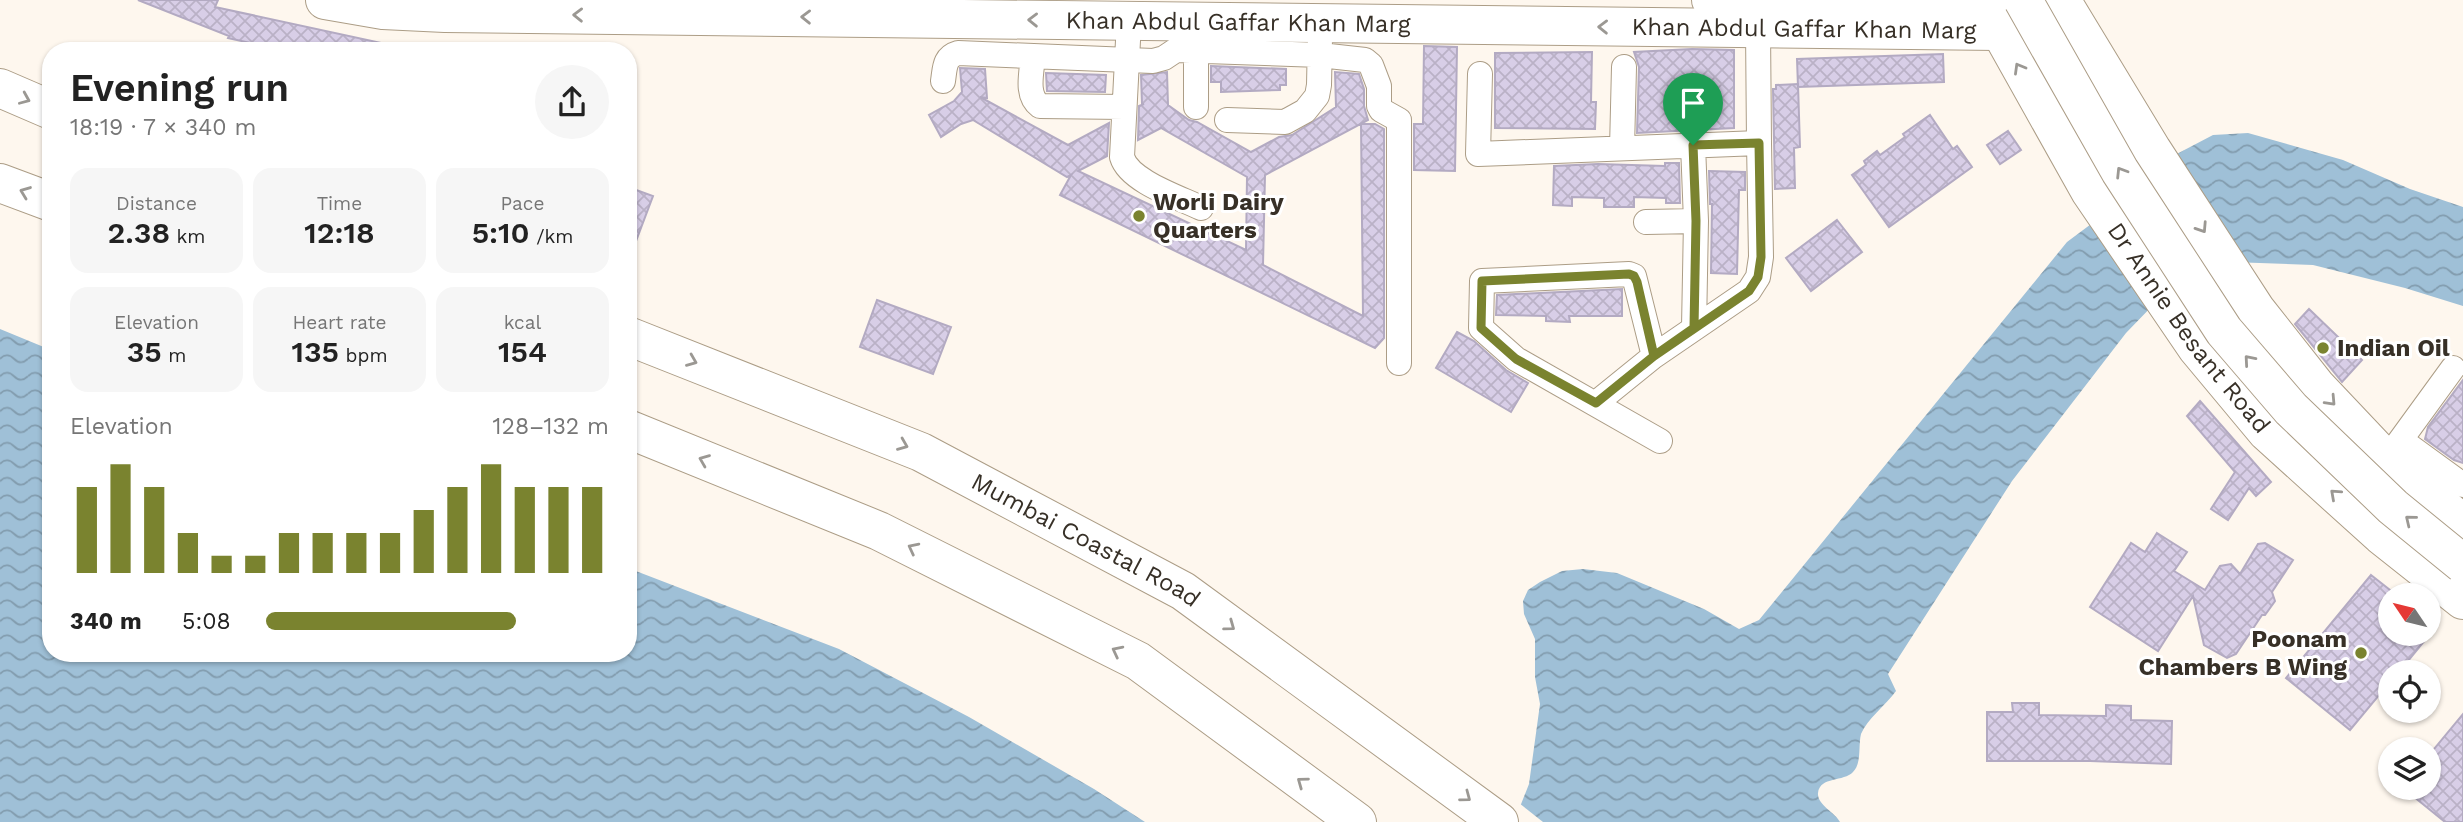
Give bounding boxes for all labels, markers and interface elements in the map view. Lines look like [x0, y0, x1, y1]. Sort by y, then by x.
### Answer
street label: Khan Abdul Gaffar Khan Marg [1065, 6, 1411, 38]
one-way arrow [572, 7, 583, 22]
one-way arrow [800, 9, 810, 25]
one-way arrow [1027, 12, 1038, 28]
street label: Khan Abdul Gaffar Khan Marg [1631, 13, 1977, 45]
one-way arrow [1598, 19, 1608, 35]
one-way arrow [2014, 62, 2027, 75]
button: share [535, 65, 609, 139]
text: Evening run [70, 66, 289, 110]
pin [1663, 73, 1723, 145]
icon: arrive [1674, 84, 1712, 122]
one-way arrow [18, 91, 31, 105]
text: 18:19 · 7 × 340 m [70, 114, 256, 141]
one-way arrow [2116, 167, 2129, 180]
one-way arrow [20, 187, 32, 201]
place label: Worli Dairy Quarters [1153, 188, 1284, 244]
text: Distance [116, 192, 197, 215]
text: Time [317, 192, 362, 215]
text: Pace [501, 192, 544, 215]
marker: Worli Dairy Quarters [1131, 208, 1147, 224]
text: 2.38 [108, 215, 170, 250]
text: 12:18 [304, 215, 375, 250]
text: 5:10 [472, 215, 530, 250]
street label: Dr Annie Besant Road [2102, 217, 2276, 439]
one-way arrow [2194, 220, 2207, 233]
text: km [170, 225, 205, 248]
text: /km [530, 225, 573, 248]
text: Elevation [114, 311, 199, 334]
text: Heart rate [293, 311, 386, 334]
text: kcal [504, 311, 541, 334]
text: 35 [127, 334, 162, 369]
text: 135 [291, 334, 339, 369]
text: 154 [498, 334, 547, 369]
place label: Indian Oil [2337, 334, 2450, 362]
marker: Indian Oil [2315, 340, 2331, 356]
text: m [162, 344, 186, 367]
text: bpm [339, 344, 388, 367]
one-way arrow [684, 353, 697, 367]
one-way arrow [2245, 355, 2257, 368]
one-way arrow [2322, 393, 2335, 406]
text: Elevation [70, 413, 173, 440]
text: 128–132 m [493, 413, 609, 440]
one-way arrow [896, 437, 908, 451]
one-way arrow [699, 454, 711, 468]
street label: Mumbai Coastal Road [967, 467, 1206, 613]
one-way arrow [2330, 490, 2343, 502]
one-way arrow [2406, 516, 2418, 529]
one-way arrow [908, 543, 920, 557]
north arrow [2378, 583, 2441, 646]
map controls [2378, 583, 2441, 800]
text: 340 m [70, 608, 142, 635]
text: 5:08 [182, 608, 231, 635]
one-way arrow [1223, 617, 1235, 630]
place label: Poonam Chambers B Wing [2138, 625, 2348, 681]
one-way arrow [1112, 645, 1124, 659]
marker: Poonam Chambers B Wing [2353, 645, 2369, 661]
button: locate [2378, 660, 2441, 723]
button: layers [2378, 737, 2441, 800]
one-way arrow [1297, 777, 1310, 790]
one-way arrow [1459, 789, 1471, 802]

